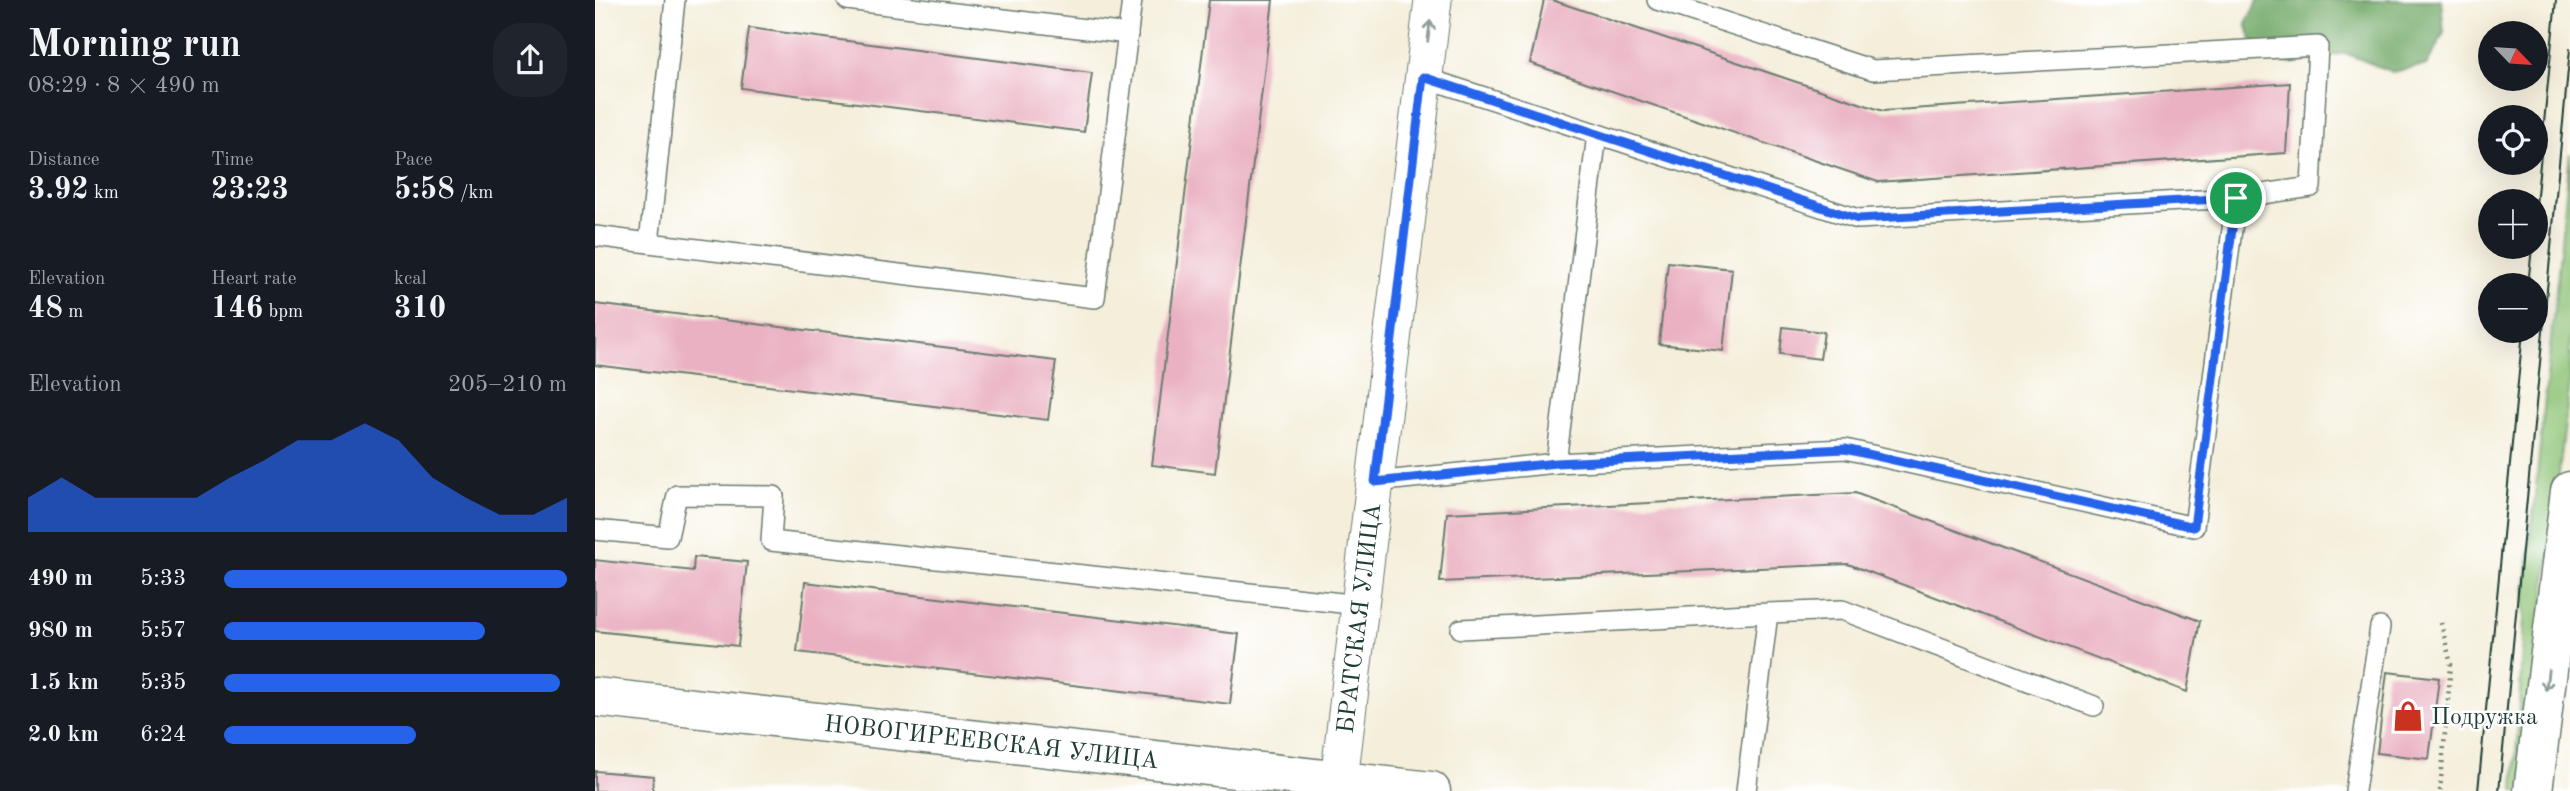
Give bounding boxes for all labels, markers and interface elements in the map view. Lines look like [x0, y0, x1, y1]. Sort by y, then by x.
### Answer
one-way arrow [1422, 20, 1435, 43]
north arrow [2478, 21, 2548, 91]
map controls [2478, 21, 2548, 343]
button: share [493, 23, 567, 97]
text: Morning run [28, 27, 241, 65]
text: 08:29 · 8 × 490 m [28, 74, 220, 97]
button: locate [2478, 105, 2548, 175]
text: Distance [28, 151, 100, 170]
text: Time [211, 151, 254, 170]
text: Pace [394, 151, 433, 170]
pin [2206, 168, 2266, 228]
text: 3.92 [28, 175, 89, 205]
text: 23:23 [211, 175, 289, 205]
text: 5:58 [394, 175, 455, 205]
icon: arrive [2217, 179, 2255, 217]
text: km [89, 184, 119, 203]
text: /km [455, 184, 493, 203]
button: + [2478, 189, 2548, 259]
text: Elevation [28, 270, 105, 289]
text: Heart rate [211, 270, 296, 289]
text: kcal [394, 270, 427, 289]
button: − [2478, 273, 2548, 343]
text: 48 [28, 294, 63, 324]
text: 146 [211, 294, 263, 324]
text: 310 [394, 294, 446, 324]
text: m [63, 303, 83, 322]
text: bpm [263, 303, 303, 322]
text: Elevation [28, 373, 122, 396]
text: 205–210 m [448, 373, 567, 396]
street label: БРАТСКАЯ УЛИЦА [1335, 502, 1386, 735]
text: 490 m [28, 567, 93, 590]
text: 5:33 [140, 567, 186, 590]
text: 980 m [28, 619, 93, 642]
text: 5:57 [140, 619, 186, 642]
one-way arrow [2540, 668, 2553, 691]
text: 1.5 km [28, 671, 99, 694]
text: 5:35 [140, 671, 186, 694]
shop icon: Подружка [2391, 699, 2425, 733]
place label: Подружка [2431, 706, 2538, 730]
street label: НОВОГИРЕЕВСКАЯ УЛИЦА [823, 713, 1160, 774]
text: 2.0 km [28, 723, 99, 746]
text: 6:24 [140, 723, 186, 746]

